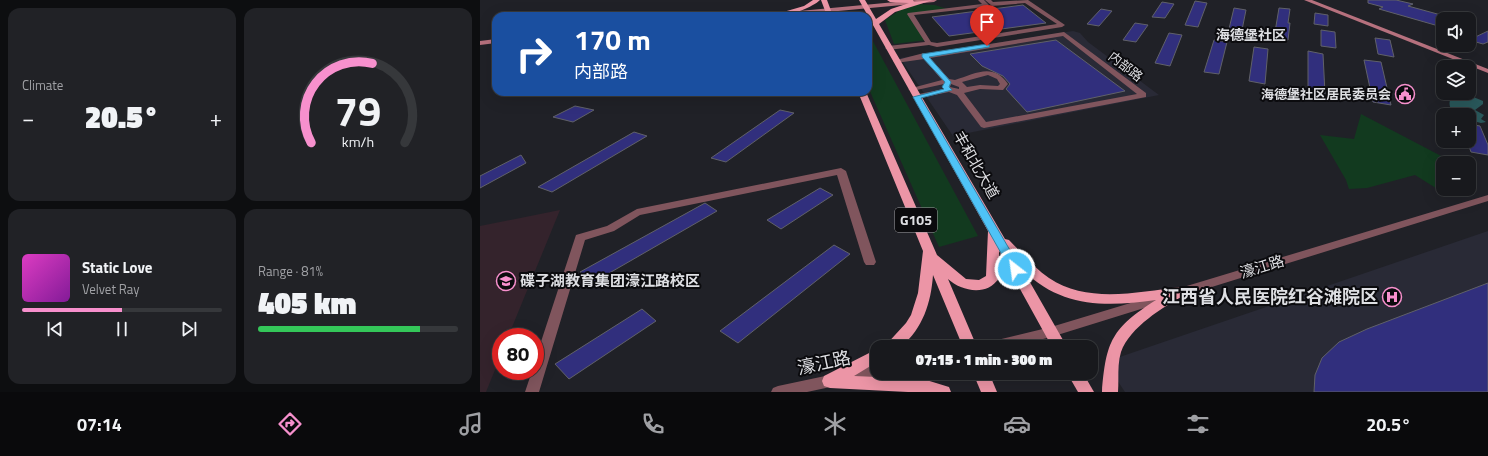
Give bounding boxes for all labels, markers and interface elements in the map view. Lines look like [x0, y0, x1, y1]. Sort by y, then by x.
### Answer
pin [970, 5, 1004, 46]
icon: arrive [976, 11, 998, 33]
map controls [1436, 12, 1476, 196]
button: sound [1436, 12, 1476, 52]
text: 170 m [574, 18, 651, 61]
district label: 海德堡社区 [1216, 24, 1286, 45]
icon: right [508, 28, 560, 80]
street label: 内部路 [1104, 46, 1148, 86]
text: 内部路 [574, 58, 628, 85]
button: layers [1436, 60, 1476, 100]
text: Climate [22, 75, 63, 95]
text: 79 [335, 78, 381, 141]
public building icon: 海德堡社区居民委员会 [1394, 83, 1416, 105]
place label: 海德堡社区居民委员会 [1261, 84, 1391, 104]
text: 20.5° [85, 94, 159, 140]
text: − [22, 101, 34, 135]
text: + [210, 101, 222, 135]
button: + [1436, 108, 1476, 148]
street label: 丰和北大道 [948, 127, 1005, 203]
text: km/h [342, 130, 374, 152]
button: − [1436, 156, 1476, 196]
road number: G105 [895, 208, 937, 232]
position arrow [994, 248, 1036, 290]
street label: 濠江路 [1237, 249, 1287, 284]
text: Static Love [82, 256, 153, 279]
text: Range · 81% [258, 261, 323, 281]
place label: 碟子湖教育集团濠江路校区 [520, 269, 700, 292]
school or university icon: 碟子湖教育集团濠江路校区 [495, 270, 517, 292]
text: Velvet Ray [82, 279, 140, 299]
text: 405 km [258, 280, 356, 326]
place label: 江西省人民医院红谷滩院区 [1162, 283, 1378, 310]
hospital icon: 江西省人民医院红谷滩院区 [1381, 286, 1403, 308]
icon: previous [44, 318, 66, 340]
icon: pause [111, 318, 133, 340]
icon: next [178, 318, 200, 340]
speed limit sign: 80 [492, 328, 544, 380]
street label: 濠江路 [795, 344, 853, 381]
text: 07:15 · 1 min · 300 m [916, 348, 1052, 371]
icon: directions [276, 410, 304, 438]
icon: music [457, 410, 485, 438]
icon: phone [639, 410, 667, 438]
icon: climate [821, 410, 849, 438]
icon: car [1003, 410, 1031, 438]
icon: filters [1184, 410, 1212, 438]
text: 07:14 [77, 411, 122, 438]
text: 20.5° [1366, 411, 1411, 438]

